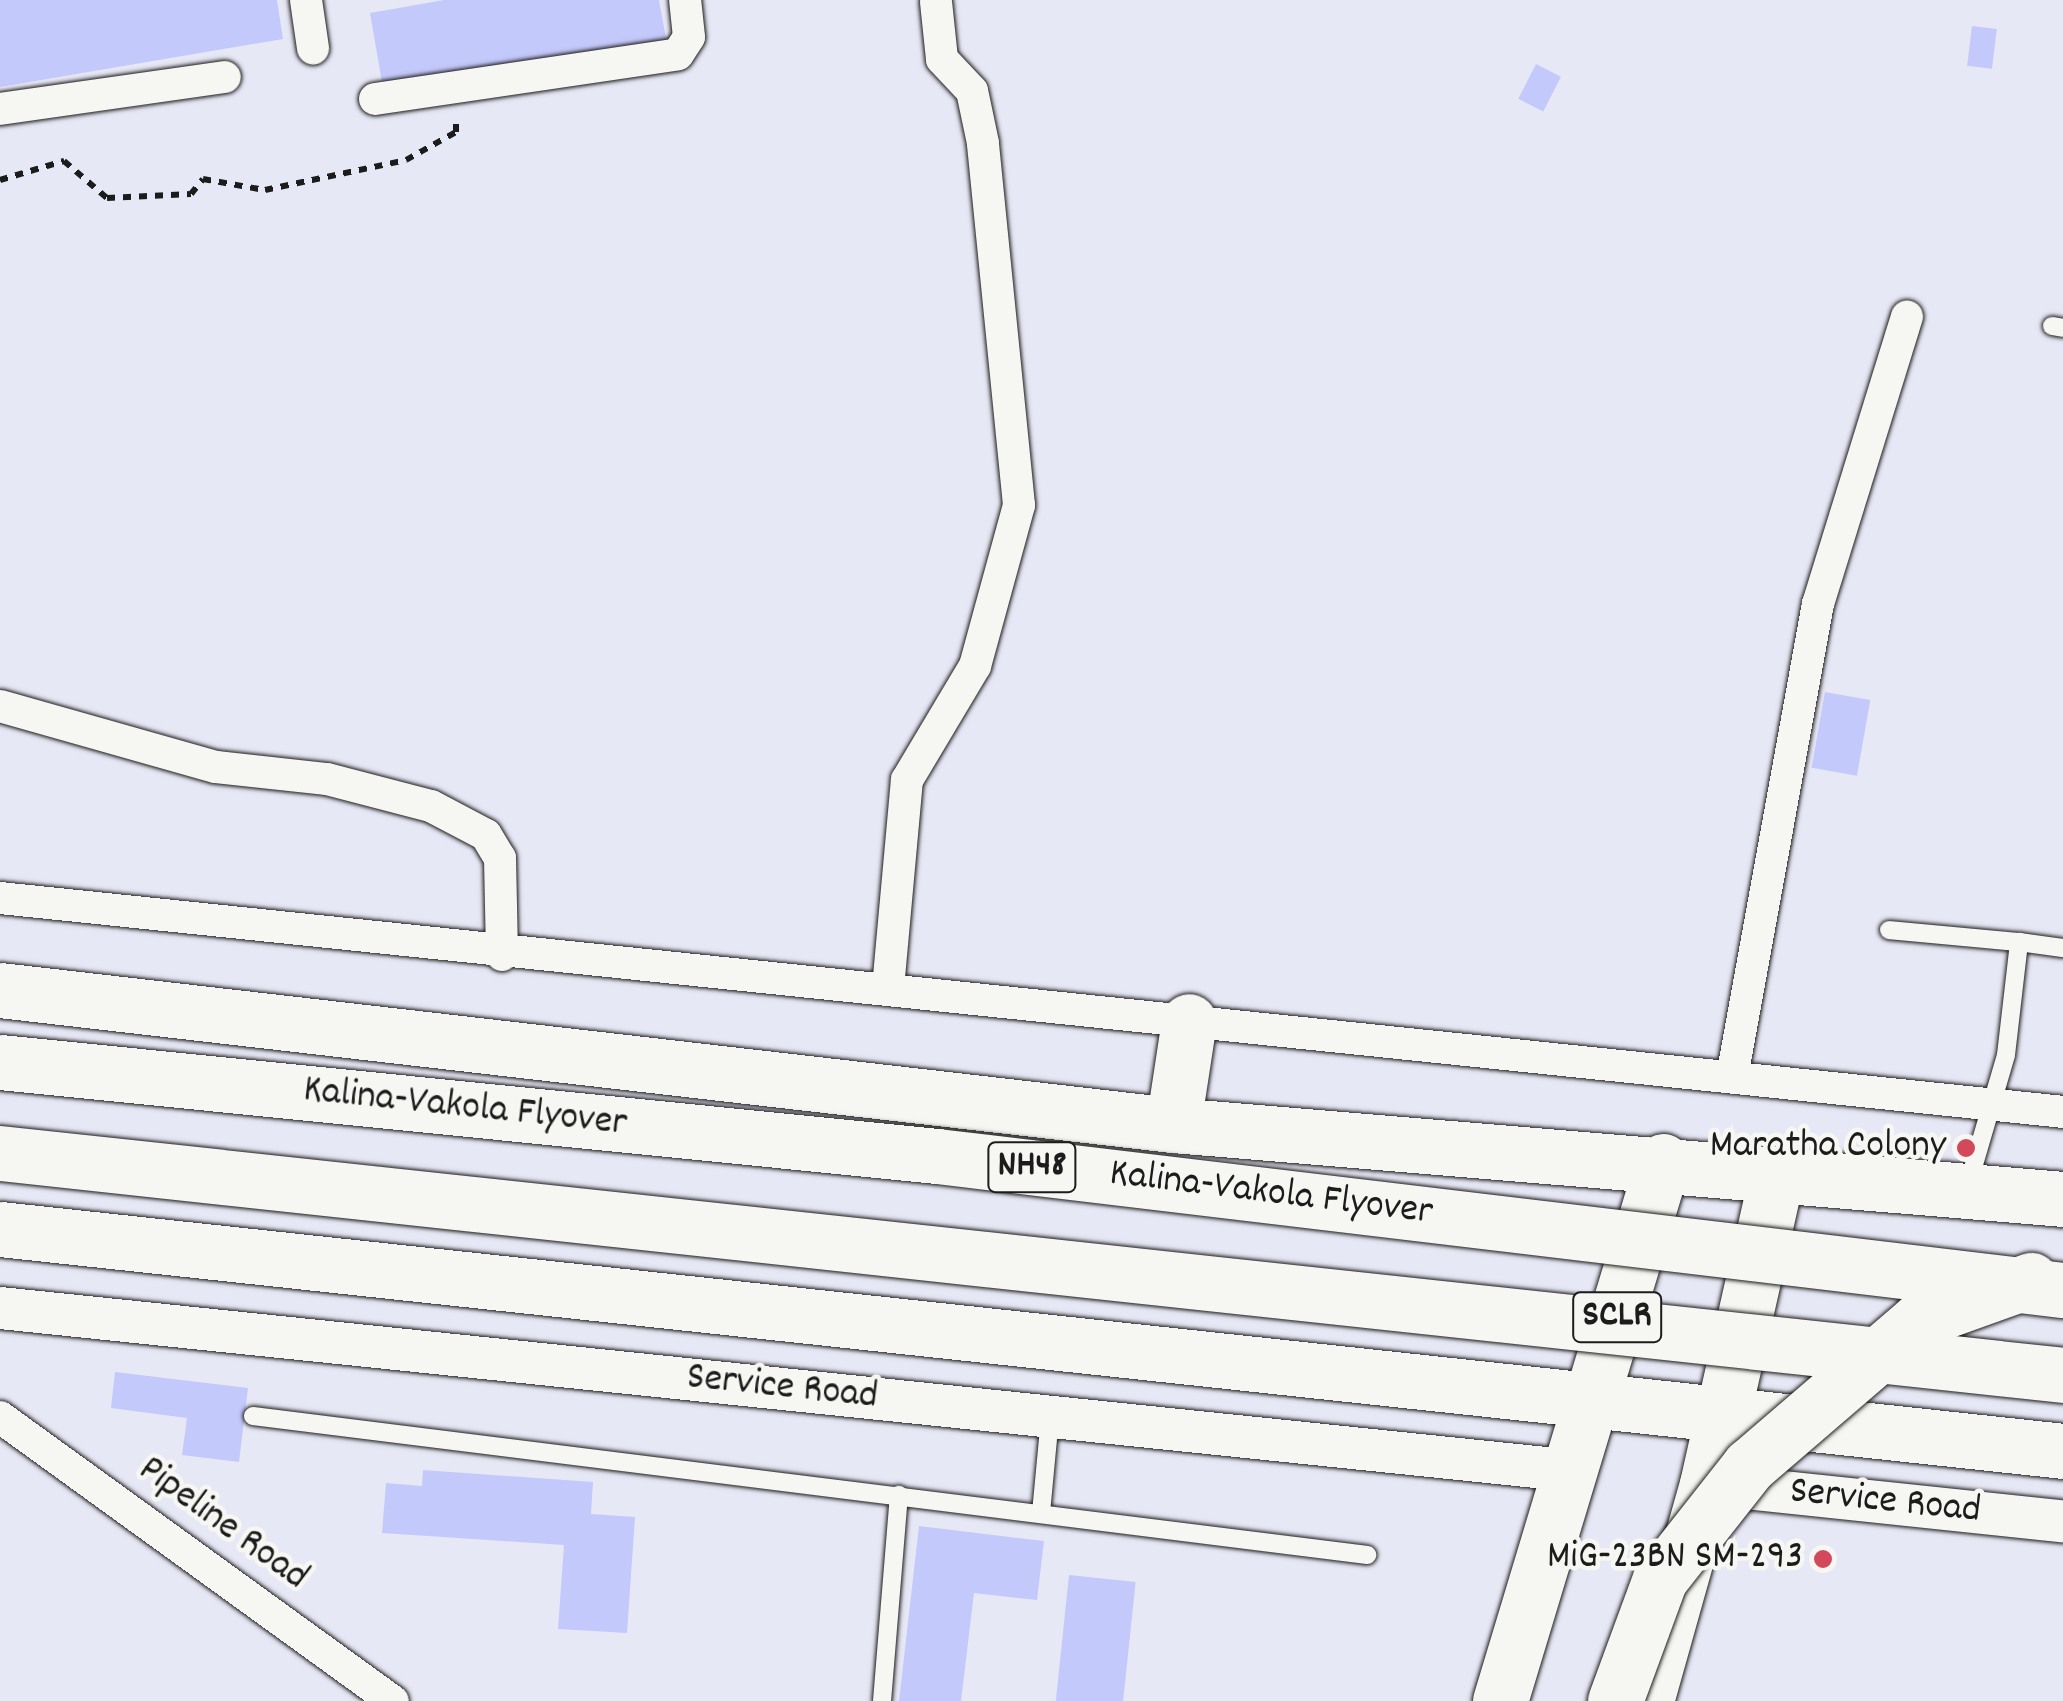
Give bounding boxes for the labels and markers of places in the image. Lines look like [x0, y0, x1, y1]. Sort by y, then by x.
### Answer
place label: Maratha Colony [1710, 1124, 1946, 1172]
marker: Maratha Colony [1955, 1137, 1977, 1159]
place label: MiG-23BN SM-293 [1547, 1535, 1803, 1583]
marker: MiG-23BN SM-293 [1812, 1548, 1834, 1570]

